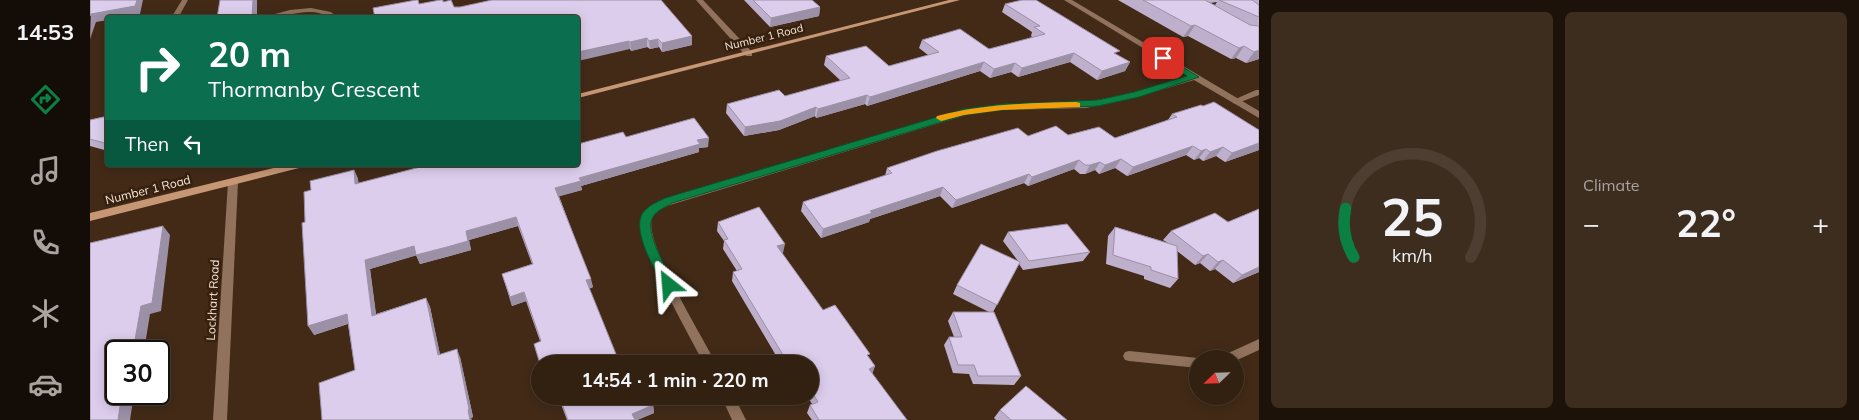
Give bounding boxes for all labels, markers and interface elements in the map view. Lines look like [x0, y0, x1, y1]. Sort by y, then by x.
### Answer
text: 14:53 [16, 18, 74, 46]
street label: Number 1 Road [723, 21, 805, 53]
text: 20 m [208, 32, 291, 76]
icon: right [125, 35, 190, 100]
pin [1142, 37, 1184, 79]
icon: arrive [1149, 44, 1177, 72]
text: Thormanby Crescent [208, 75, 420, 103]
icon: directions [28, 82, 63, 117]
icon: left [179, 130, 207, 158]
text: Then [125, 132, 169, 156]
icon: music [28, 153, 63, 188]
street label: Number 1 Road [104, 172, 192, 207]
text: Climate [1583, 175, 1639, 195]
text: 25 [1381, 184, 1443, 249]
text: 22° [1676, 199, 1736, 247]
text: − [1583, 206, 1600, 241]
text: + [1812, 206, 1829, 241]
icon: phone [28, 225, 63, 260]
text: km/h [1392, 244, 1432, 266]
position arrow [642, 258, 694, 310]
street label: Lockhart Road [203, 259, 222, 341]
icon: climate [28, 296, 63, 331]
speed limit sign: 30 [105, 340, 170, 405]
north arrow [1189, 350, 1244, 405]
map controls [1189, 350, 1244, 405]
icon: car [28, 367, 63, 402]
text: 14:54 · 1 min · 220 m [581, 368, 769, 392]

